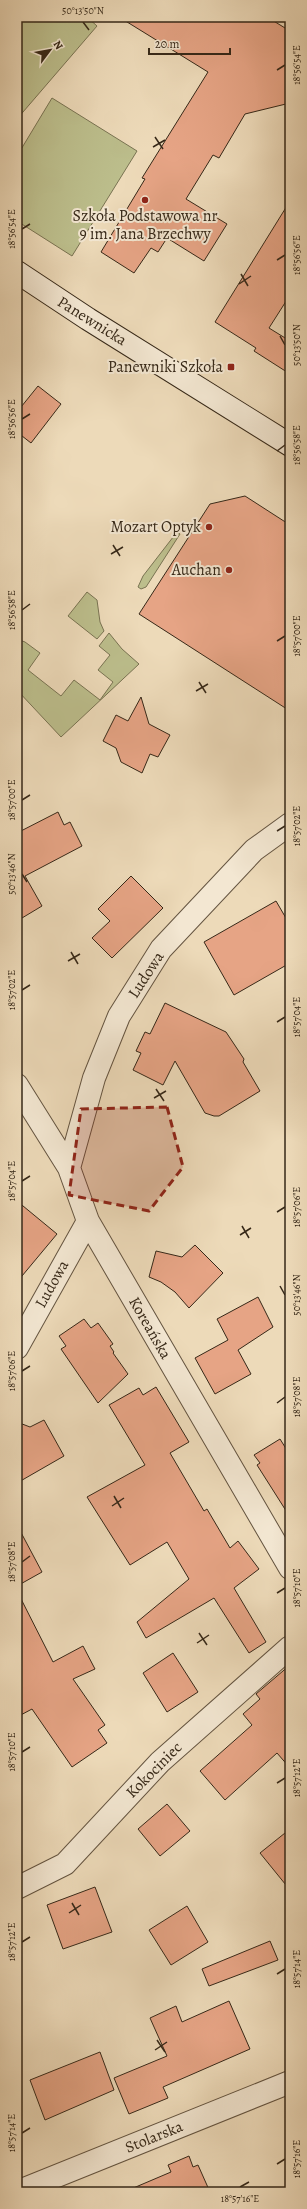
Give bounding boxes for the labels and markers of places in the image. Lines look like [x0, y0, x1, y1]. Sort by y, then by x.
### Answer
marker: Szkoła Podstawowa nr 9 im. Jana Brzechwy [140, 195, 150, 205]
place label: Szkoła Podstawowa nr 9 im. Jana Brzechwy [72, 205, 218, 245]
place label: Panewniki Szkoła [108, 356, 224, 378]
marker: Panewniki Szkoła [226, 362, 236, 372]
place label: Mozart Optyk [111, 516, 201, 538]
marker: Mozart Optyk [204, 522, 214, 532]
place label: Auchan [171, 559, 221, 581]
marker: Auchan [224, 565, 234, 575]

